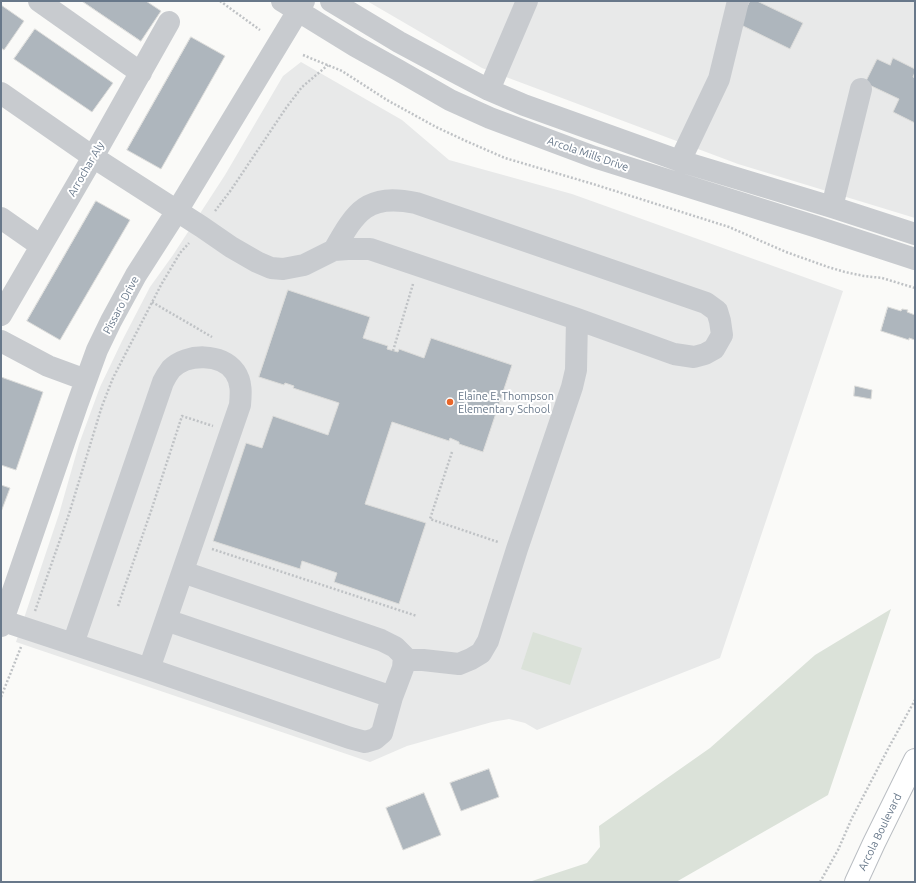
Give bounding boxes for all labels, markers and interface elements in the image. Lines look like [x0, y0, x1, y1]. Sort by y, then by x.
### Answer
street label: Arcola Mills Drive [546, 134, 630, 174]
street label: Arrochar Aly [65, 139, 107, 199]
street label: Pissaro Drive [100, 274, 142, 336]
place label: Elaine E. Thompson Elementary School [458, 389, 554, 415]
marker: Elaine E. Thompson Elementary School [445, 397, 455, 407]
street label: Arcola Boulevard [856, 791, 904, 873]

